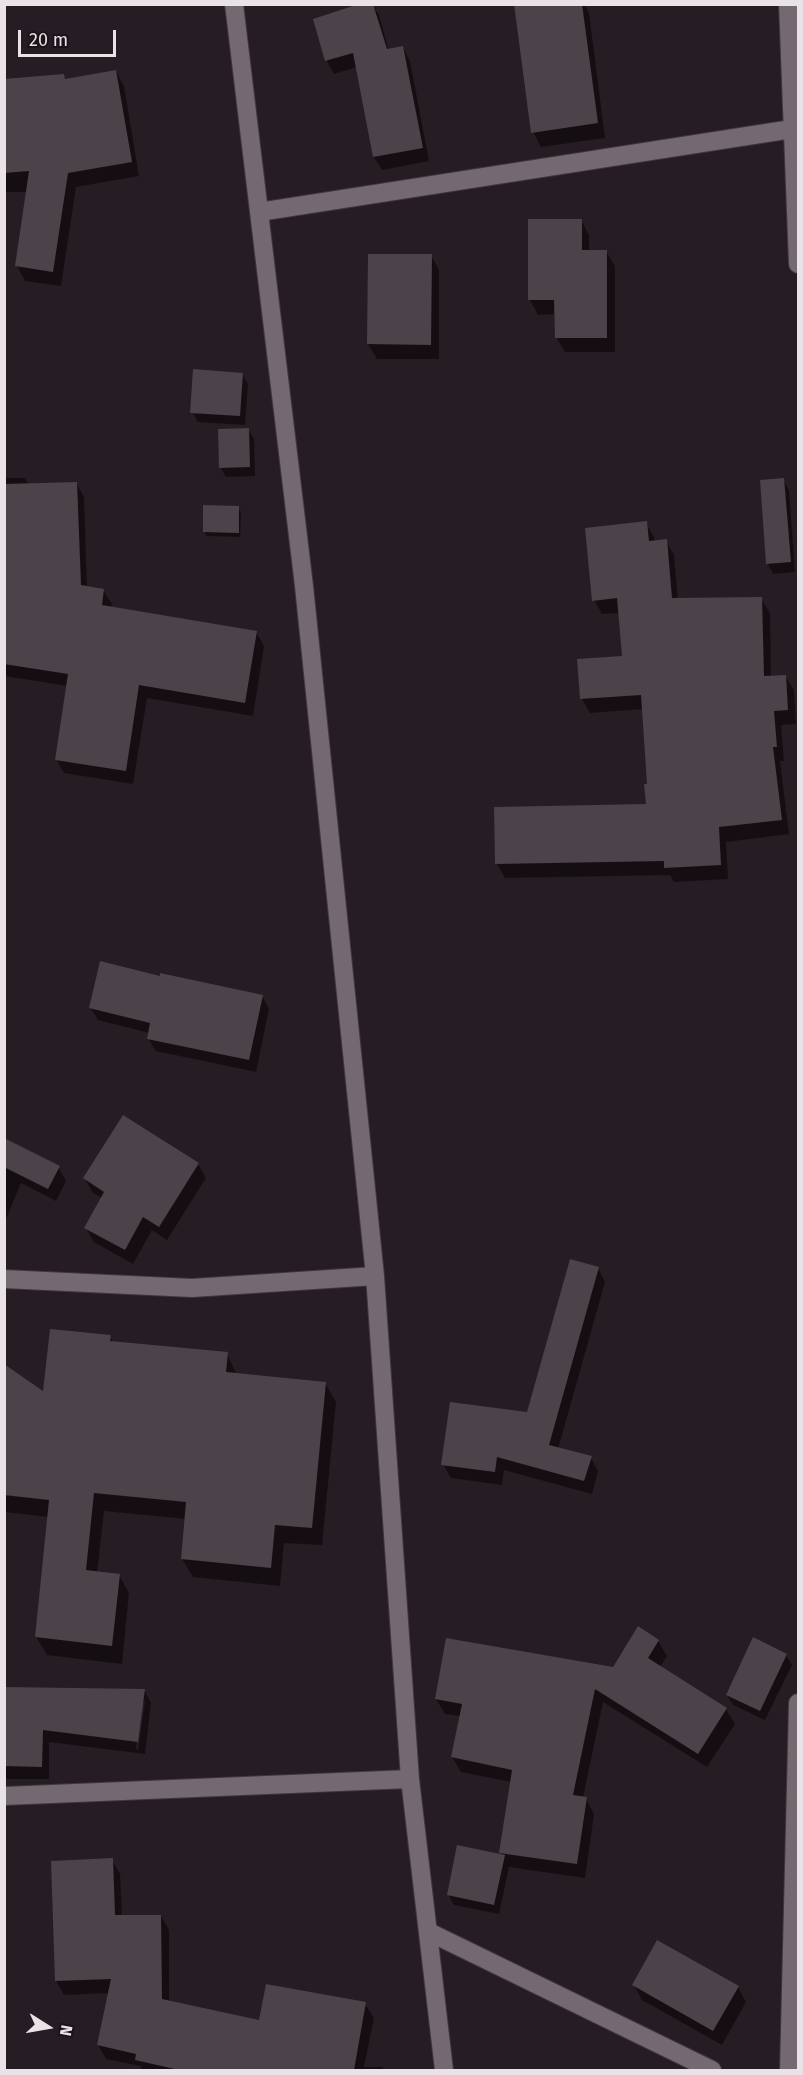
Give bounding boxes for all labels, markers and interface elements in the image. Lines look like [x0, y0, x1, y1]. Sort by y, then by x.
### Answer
scale bar [21, 18, 118, 56]
text: 20 m [29, 29, 68, 51]
north arrow [18, 1997, 78, 2057]
text: N [56, 2024, 76, 2038]

